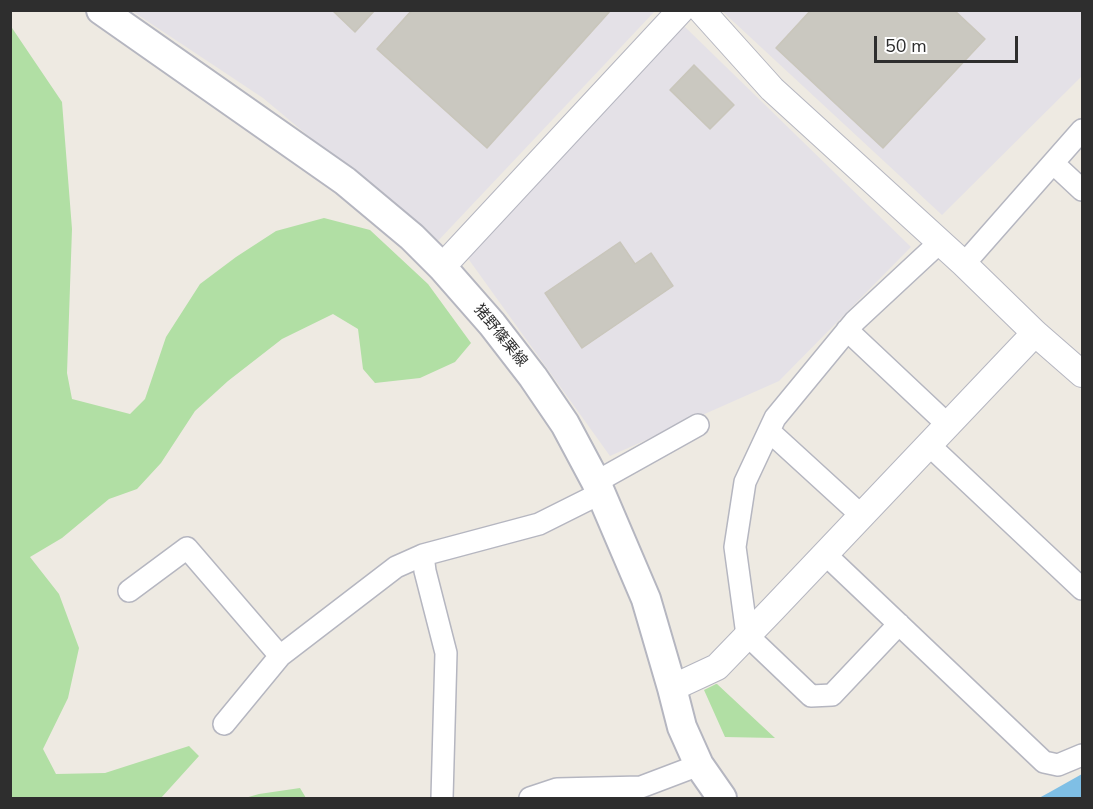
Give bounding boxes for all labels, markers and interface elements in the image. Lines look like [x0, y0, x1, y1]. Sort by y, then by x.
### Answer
scale bar [877, 24, 1021, 62]
text: 50 m [885, 34, 927, 58]
street label: 猪野篠栗線 [469, 301, 531, 371]

